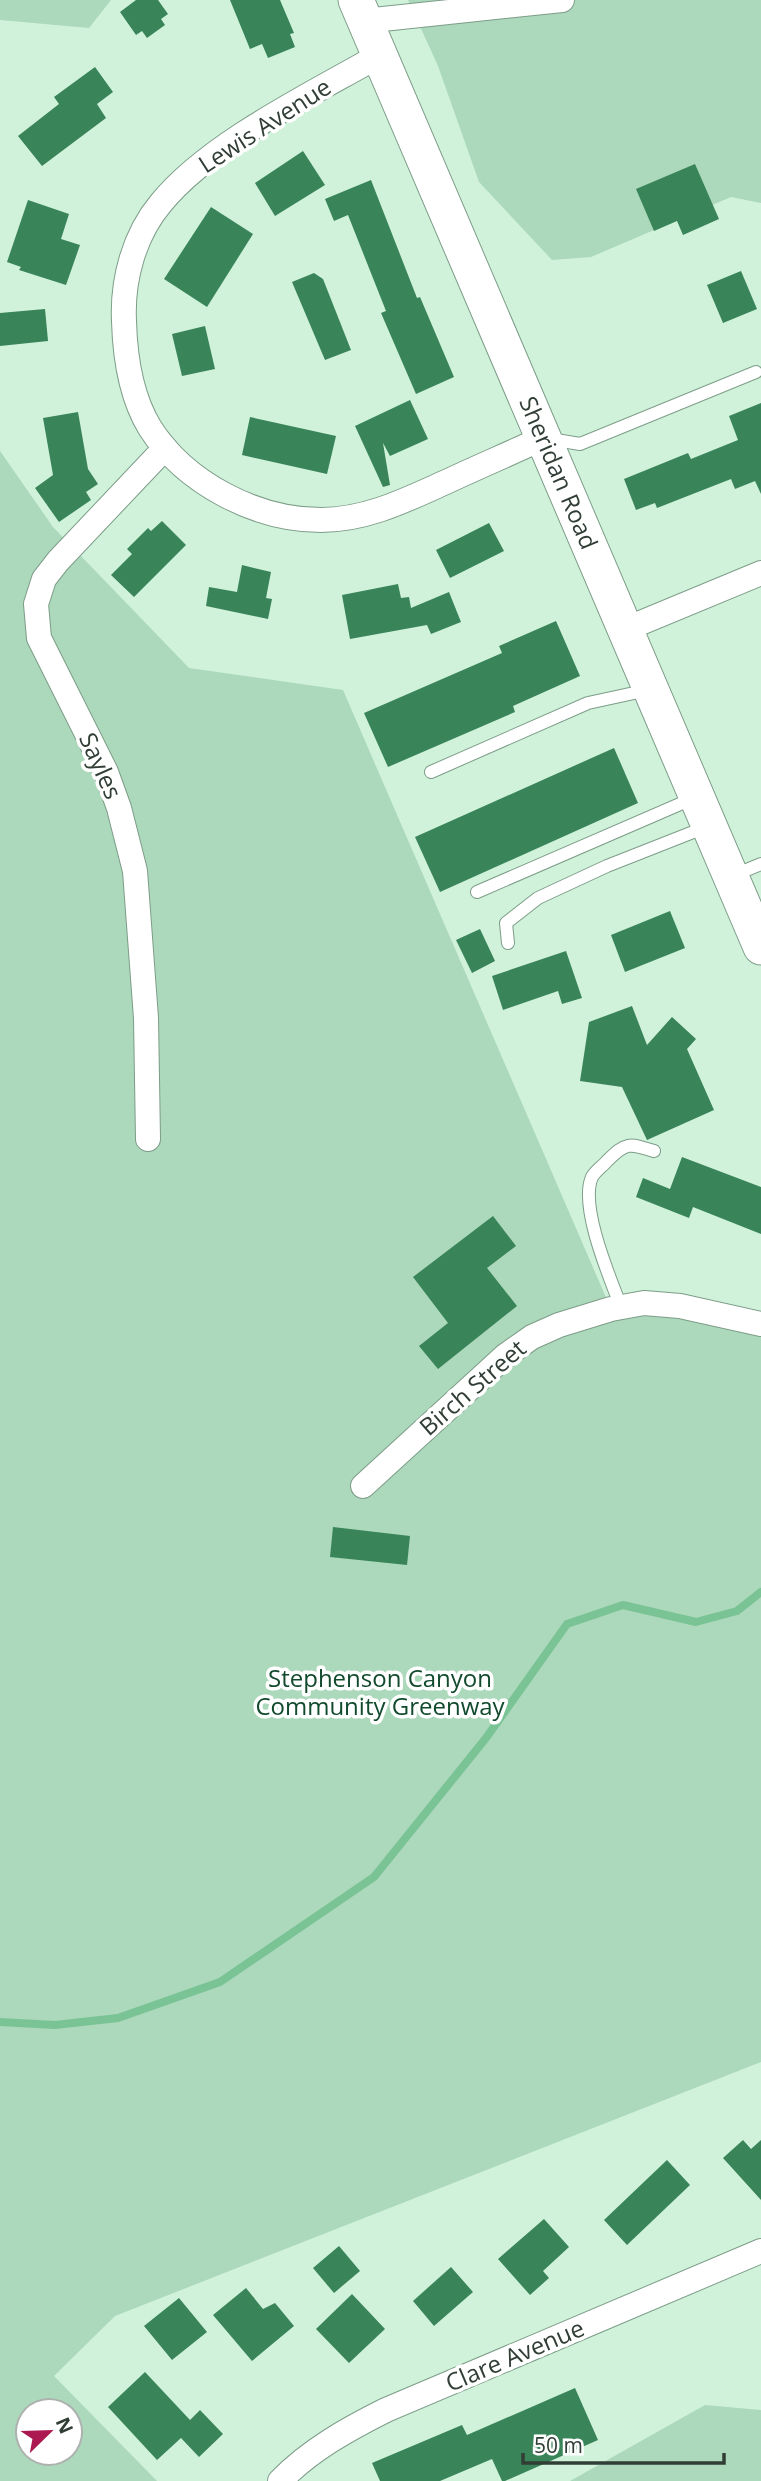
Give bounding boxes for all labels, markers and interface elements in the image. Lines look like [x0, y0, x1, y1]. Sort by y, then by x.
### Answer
street label: Lewis Avenue [192, 70, 337, 180]
street label: Sheridan Road [512, 391, 607, 554]
street label: Sayles [72, 727, 131, 804]
street label: Birch Street [412, 1331, 532, 1442]
park label: Stephenson Canyon Community Greenway [255, 1661, 506, 1722]
street label: Clare Avenue [440, 2311, 589, 2399]
north arrow [14, 2397, 84, 2467]
text: N [50, 2413, 80, 2438]
scale bar [523, 2422, 724, 2466]
text: 50 m [534, 2431, 583, 2459]

